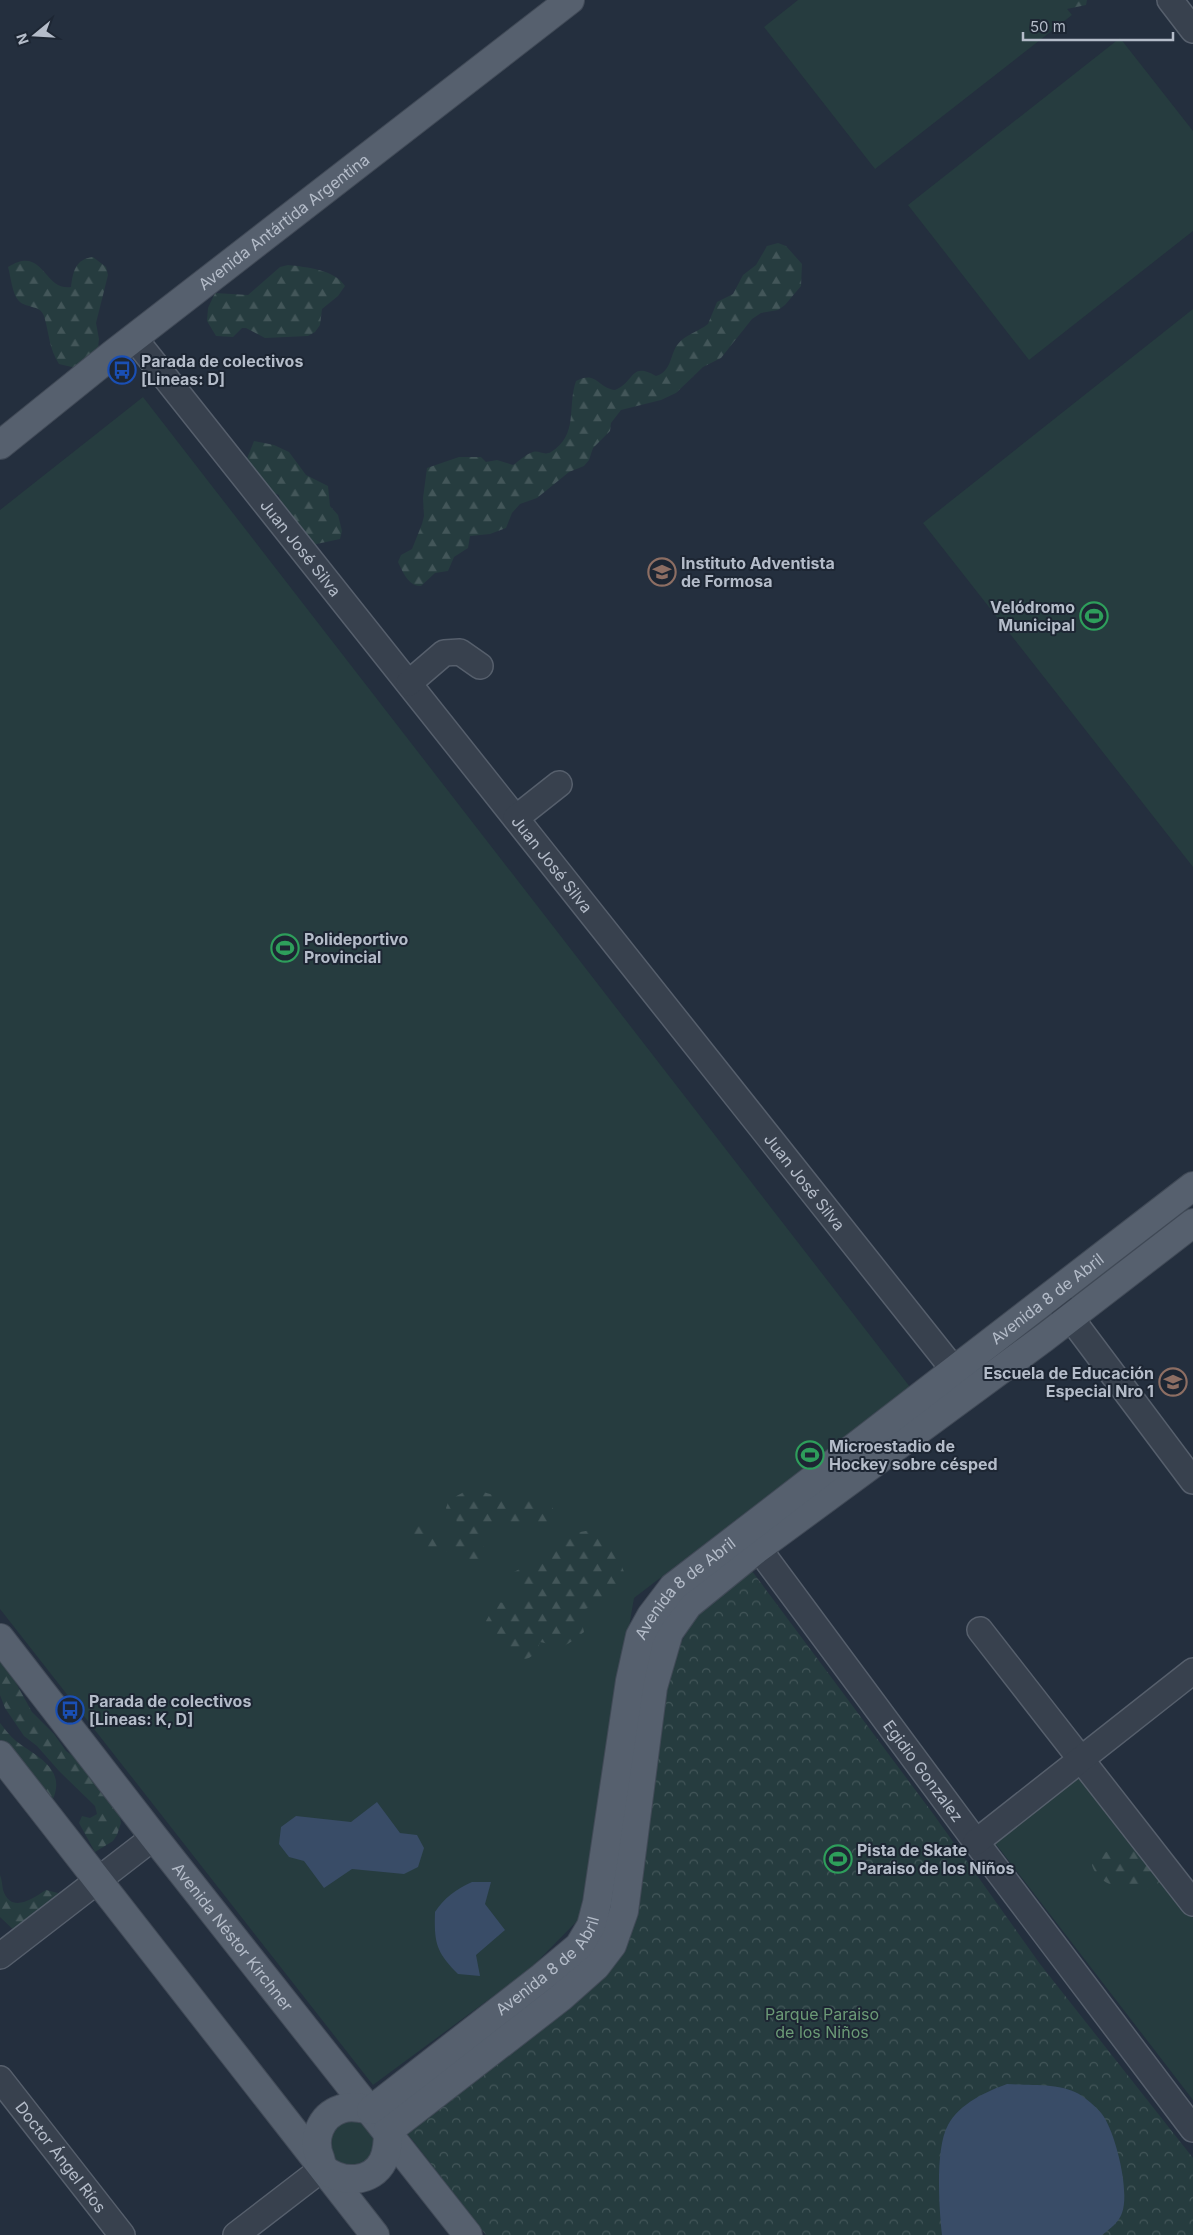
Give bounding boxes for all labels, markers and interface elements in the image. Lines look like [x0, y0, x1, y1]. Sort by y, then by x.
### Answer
north arrow [10, 10, 60, 60]
scale bar [1023, 10, 1173, 42]
text: 50 m [1030, 17, 1066, 36]
text: N [12, 31, 32, 47]
street label: Avenida Antártida Argentina [194, 149, 373, 294]
place label: Parada de colectivos [Lineas: D] [141, 351, 303, 389]
bus stop icon: Parada de colectivos [Lineas: D] [107, 355, 137, 385]
street label: Juan José Silva [256, 495, 345, 600]
place label: Instituto Adventista de Formosa [681, 553, 835, 591]
school or university icon: Instituto Adventista de Formosa [647, 557, 677, 587]
place label: Velódromo Municipal [990, 597, 1075, 635]
sports icon: Velódromo Municipal [1079, 601, 1109, 631]
street label: Juan José Silva [507, 811, 597, 917]
place label: Polideportivo Provincial [304, 929, 409, 967]
sports icon: Polideportivo Provincial [270, 933, 300, 963]
street label: Juan José Silva [760, 1129, 849, 1235]
street label: Avenida 8 de Abril [986, 1249, 1108, 1349]
place label: Escuela de Educación Especial Nro 1 [983, 1363, 1154, 1401]
school or university icon: Escuela de Educación Especial Nro 1 [1158, 1367, 1188, 1397]
place label: Microestadio de Hockey sobre césped [829, 1436, 998, 1474]
sports icon: Microestadio de Hockey sobre césped [795, 1440, 825, 1470]
street label: Avenida 8 de Abril [630, 1533, 739, 1643]
place label: Parada de colectivos [Lineas: K, D] [89, 1691, 251, 1729]
bus stop icon: Parada de colectivos [Lineas: K, D] [55, 1695, 85, 1725]
street label: Egidio Gonzalez [879, 1716, 968, 1826]
place label: Pista de Skate Paraiso de los Niños [857, 1840, 1015, 1878]
sports icon: Pista de Skate Paraiso de los Niños [823, 1844, 853, 1874]
street label: Avenida Néstor Kirchner [168, 1859, 298, 2015]
street label: Avenida 8 de Abril [491, 1914, 603, 2020]
park label: Parque Paraiso de los Niños [765, 2004, 879, 2042]
street label: Doctor Ángel Ríos [11, 2097, 111, 2217]

